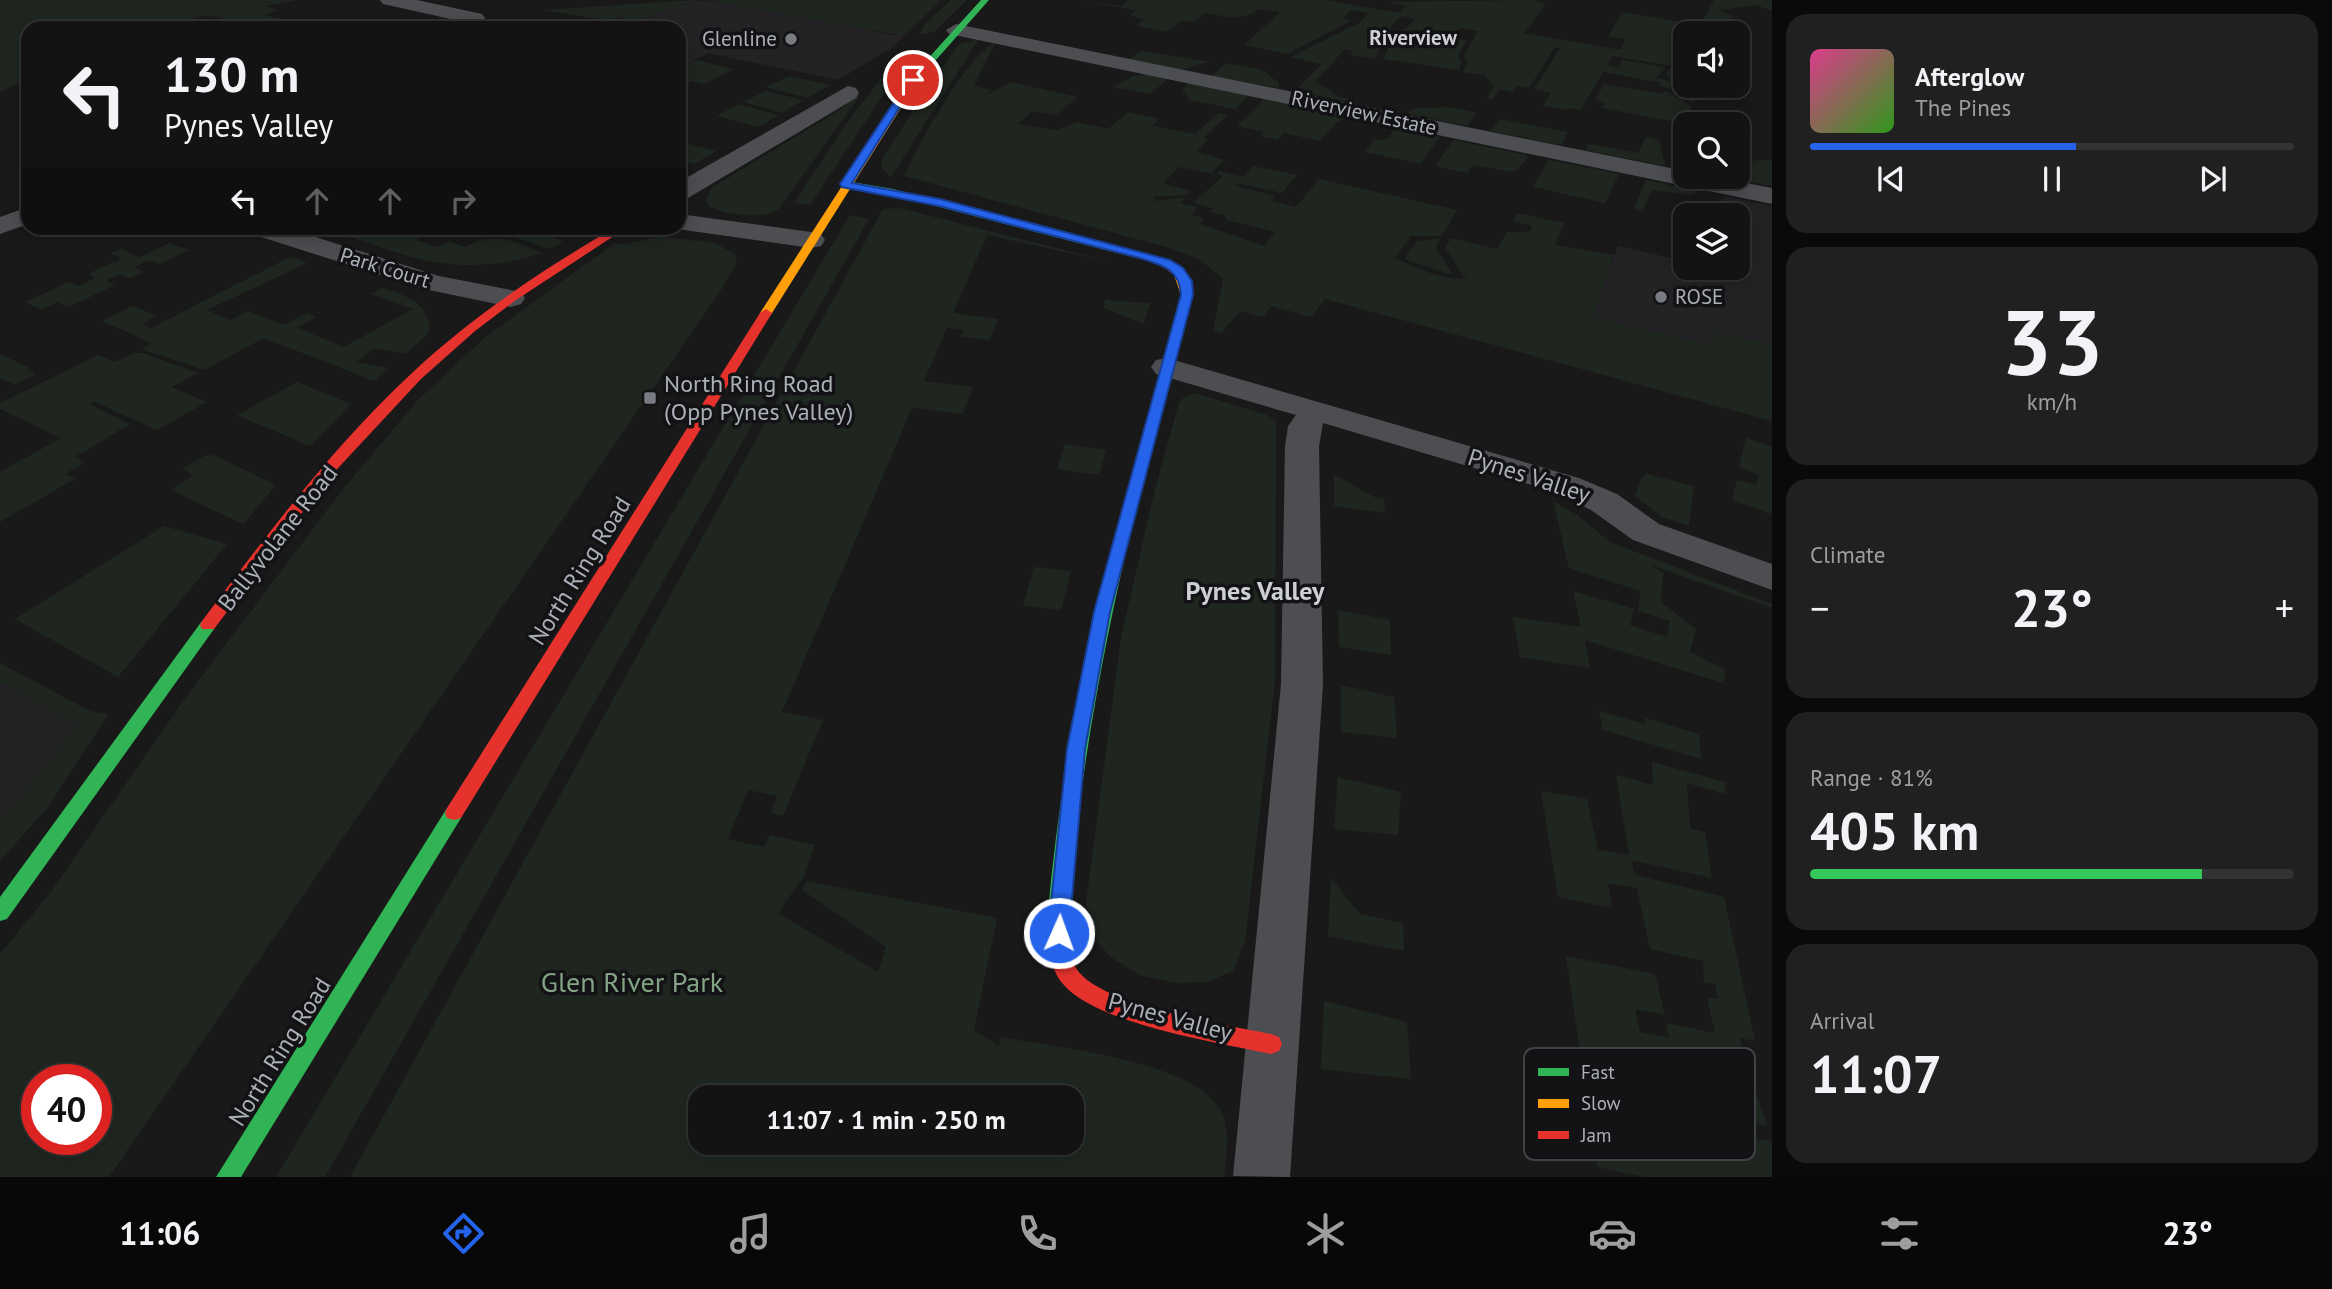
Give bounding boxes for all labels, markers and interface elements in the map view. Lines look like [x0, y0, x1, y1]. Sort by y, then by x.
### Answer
map controls [1673, 21, 1750, 280]
button: sound [1673, 21, 1750, 98]
district label: Riverview [1369, 24, 1458, 51]
place label: Glenline [702, 25, 777, 52]
marker: Glenline [783, 31, 799, 47]
text: 130 m [164, 42, 299, 106]
icon: left [49, 49, 140, 140]
pin [883, 50, 943, 110]
text: Afterglow [1915, 60, 2024, 93]
icon: arrive [894, 61, 932, 99]
street label: Riverview Estate [1289, 84, 1439, 141]
text: The Pines [1915, 93, 2011, 122]
text: Pynes Valley [164, 104, 333, 146]
button: search [1673, 112, 1750, 189]
icon: previous [1872, 160, 1910, 198]
icon: pause [2033, 160, 2071, 198]
icon: next [2194, 160, 2232, 198]
icon: left [225, 182, 263, 220]
icon: ahead [298, 182, 336, 220]
icon: ahead [371, 182, 409, 220]
icon: right [444, 182, 482, 220]
button: layers [1673, 203, 1750, 280]
street label: Park Court [337, 241, 433, 294]
text: 33 [2000, 282, 2104, 400]
place label: ROSE [1675, 283, 1723, 310]
marker: ROSE [1653, 289, 1669, 305]
place label: North Ring Road (Opp Pynes Valley) [664, 368, 853, 427]
text: km/h [2027, 387, 2077, 416]
marker: North Ring Road (Opp Pynes Valley) [642, 390, 658, 406]
street label: Pynes Valley [1464, 441, 1594, 510]
street label: Ballyvolane Road [211, 458, 344, 617]
street label: North Ring Road [522, 491, 638, 651]
text: Climate [1810, 540, 1885, 569]
district label: Pynes Valley [1185, 574, 1325, 607]
text: 23° [2011, 574, 2093, 641]
text: − [1810, 583, 1829, 632]
text: + [2275, 583, 2294, 632]
text: Range · 81% [1810, 763, 1933, 792]
text: 405 km [1810, 797, 1979, 864]
position arrow [1022, 896, 1096, 970]
park label: Glen River Park [541, 963, 724, 1000]
street label: North Ring Road [222, 972, 338, 1132]
street label: Pynes Valley [1105, 985, 1235, 1048]
text: Arrival [1810, 1006, 1874, 1035]
text: 11:07 [1810, 1040, 1942, 1107]
legend [1524, 1048, 1755, 1160]
text: Fast [1581, 1060, 1615, 1084]
speed limit sign: 40 [21, 1064, 112, 1155]
text: Slow [1581, 1091, 1621, 1115]
text: 11:07 · 1 min · 250 m [766, 1103, 1006, 1136]
text: Jam [1580, 1123, 1611, 1147]
icon: directions [439, 1209, 488, 1258]
icon: music [726, 1209, 775, 1258]
icon: phone [1013, 1209, 1062, 1258]
icon: climate [1301, 1209, 1350, 1258]
icon: car [1588, 1209, 1637, 1258]
icon: filters [1875, 1209, 1924, 1258]
text: 11:06 [119, 1212, 200, 1254]
text: 23° [2163, 1212, 2213, 1254]

